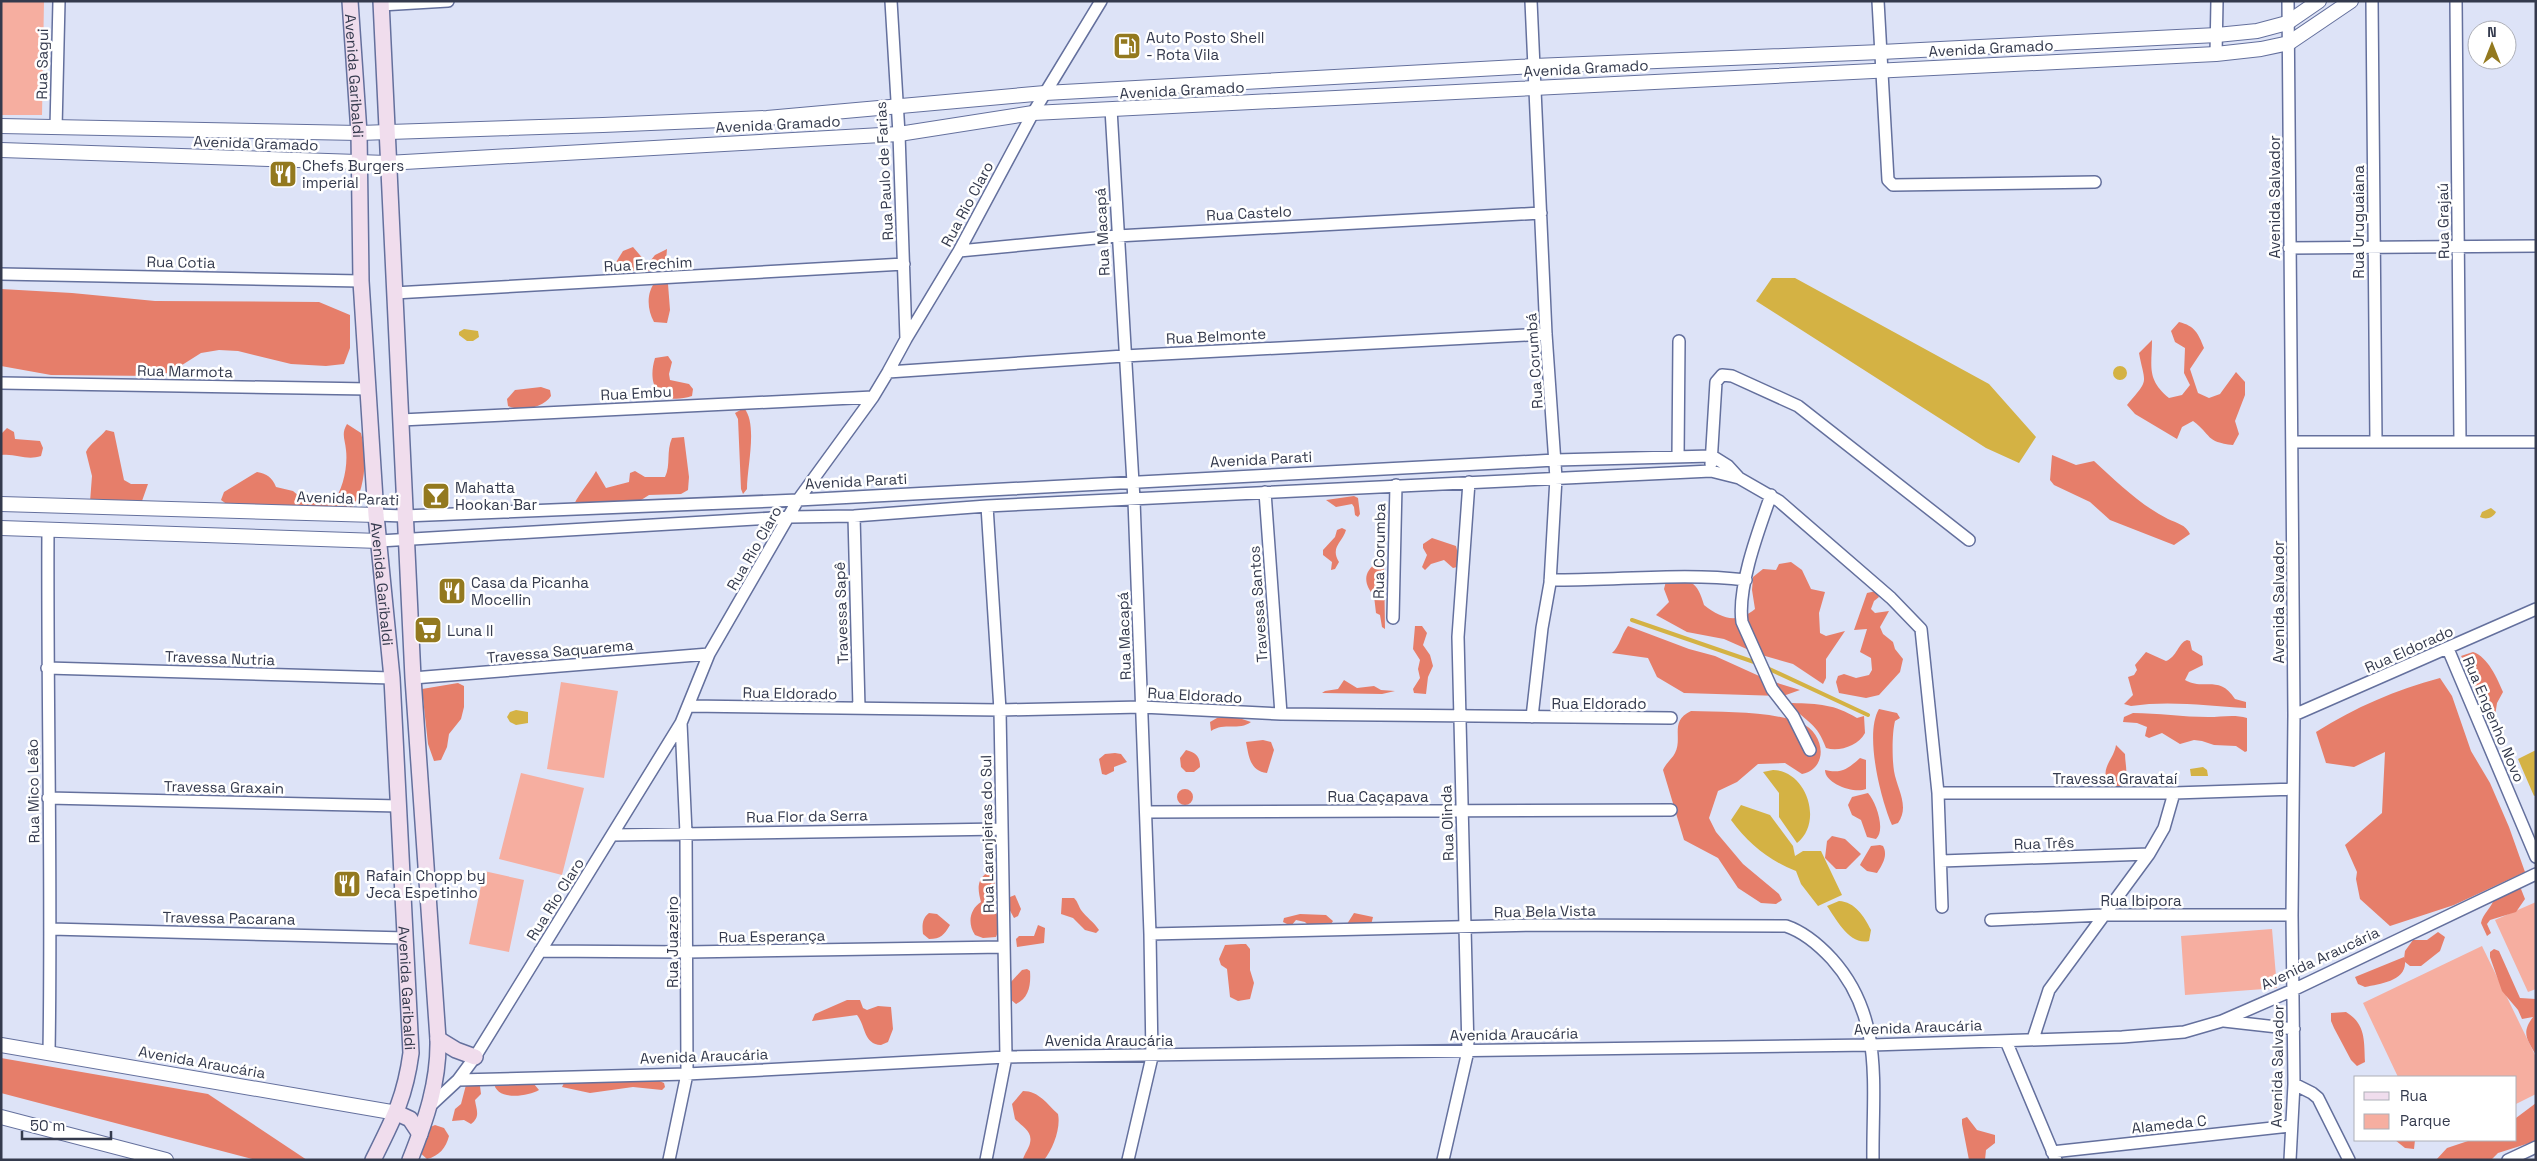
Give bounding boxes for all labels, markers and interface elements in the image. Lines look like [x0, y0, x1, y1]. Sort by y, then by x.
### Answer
street label: Avenida Garibaldi [341, 13, 369, 138]
north arrow [2467, 20, 2517, 70]
text: N [2487, 23, 2497, 41]
street label: Rua Sagui [32, 28, 52, 100]
place label: Auto Posto Shell - Rota Vila [1146, 28, 1265, 64]
fuel station icon: Auto Posto Shell - Rota Vila [1112, 31, 1142, 61]
street label: Avenida Gramado [1928, 35, 2054, 61]
street label: Avenida Gramado [1523, 55, 1649, 81]
street label: Avenida Gramado [1119, 77, 1245, 103]
street label: Rua Paulo de Farias [871, 101, 897, 241]
street label: Avenida Gramado [715, 111, 841, 137]
street label: Avenida Gramado [193, 131, 319, 155]
street label: Avenida Salvador [2265, 135, 2284, 259]
place label: Chefs Burgers imperial [302, 156, 404, 192]
street label: Rua Rio Claro [937, 158, 997, 250]
restaurant icon: Chefs Burgers imperial [268, 159, 298, 189]
street label: Rua Uruguaiana [2349, 165, 2368, 279]
street label: Rua Grajaú [2433, 183, 2453, 259]
street label: Rua Macapá [1090, 187, 1114, 277]
street label: Rua Castelo [1206, 201, 1292, 225]
street label: Rua Cotia [146, 252, 216, 272]
street label: Rua Erechim [603, 252, 693, 276]
street label: Rua Corumbá [1521, 312, 1547, 410]
street label: Rua Belmonte [1165, 324, 1267, 348]
street label: Rua Marmota [137, 361, 233, 381]
street label: Rua Embu [600, 382, 672, 404]
street label: Avenida Parati [1209, 447, 1313, 471]
street label: Avenida Parati [804, 469, 908, 493]
place label: Mahatta Hookan Bar [455, 478, 537, 514]
bar icon: Mahatta Hookan Bar [421, 481, 451, 511]
street label: Avenida Parati [296, 487, 400, 509]
street label: Rua Corumba [1369, 502, 1389, 599]
street label: Rua Rio Claro [722, 503, 786, 593]
street label: Avenida Garibaldi [367, 521, 398, 647]
street label: Avenida Salvador [2269, 540, 2288, 664]
street label: Travessa Santos [1244, 545, 1272, 663]
street label: Travessa Sapê [830, 561, 852, 665]
place label: Casa da Picanha Mocellin [471, 573, 589, 609]
restaurant icon: Casa da Picanha Mocellin [437, 576, 467, 606]
street label: Rua Macapá [1113, 591, 1135, 681]
supermarket icon: Luna II [413, 615, 443, 645]
place label: Luna II [447, 621, 493, 640]
street label: Rua Eldorado [2362, 621, 2456, 677]
street label: Travessa Saquarema [486, 635, 634, 667]
street label: Travessa Nutria [165, 647, 276, 669]
street label: Rua Engenho Novo [2459, 653, 2529, 785]
street label: Rua Eldorado [742, 683, 838, 703]
street label: Rua Eldorado [1147, 683, 1243, 707]
street label: Rua Eldorado [1552, 694, 1646, 713]
street label: Rua Mico Leão [23, 739, 43, 843]
street label: Rua Laranjeiras do Sul [976, 755, 998, 913]
street label: Travessa Gravataí [2053, 769, 2178, 788]
street label: Travessa Graxain [164, 776, 284, 798]
street label: Rua Olinda [1436, 784, 1458, 861]
street label: Rua Caçapava [1327, 787, 1429, 806]
street label: Rua Flor da Serra [746, 805, 868, 827]
street label: Rua Três [2013, 832, 2075, 854]
street label: Rua Rio Claro [522, 854, 588, 944]
place label: Rafain Chopp by Jeca Espetinho [366, 866, 486, 902]
restaurant icon: Rafain Chopp by Jeca Espetinho [332, 869, 362, 899]
street label: Rua Ibipora [2100, 891, 2182, 910]
street label: Rua Juazeiro [663, 896, 682, 988]
street label: Rua Bela Vista [1494, 901, 1597, 921]
street label: Travessa Pacarana [162, 907, 296, 929]
street label: Avenida Araucária [2258, 922, 2383, 994]
street label: Avenida Garibaldi [395, 926, 420, 1051]
street label: Rua Esperança [718, 926, 826, 946]
street label: Avenida Salvador [2266, 1004, 2288, 1128]
street label: Avenida Araucária [1853, 1015, 1983, 1039]
street label: Avenida Araucária [1450, 1023, 1579, 1045]
street label: Avenida Araucária [1045, 1031, 1174, 1050]
street label: Avenida Araucária [137, 1041, 267, 1083]
street label: Avenida Araucária [639, 1044, 769, 1068]
legend [2354, 1076, 2517, 1141]
text: Rua [2400, 1086, 2428, 1105]
scale bar [22, 1108, 111, 1140]
street label: Alameda C [2131, 1111, 2207, 1137]
text: Parque [2400, 1111, 2451, 1130]
text: 50 m [30, 1116, 65, 1135]

